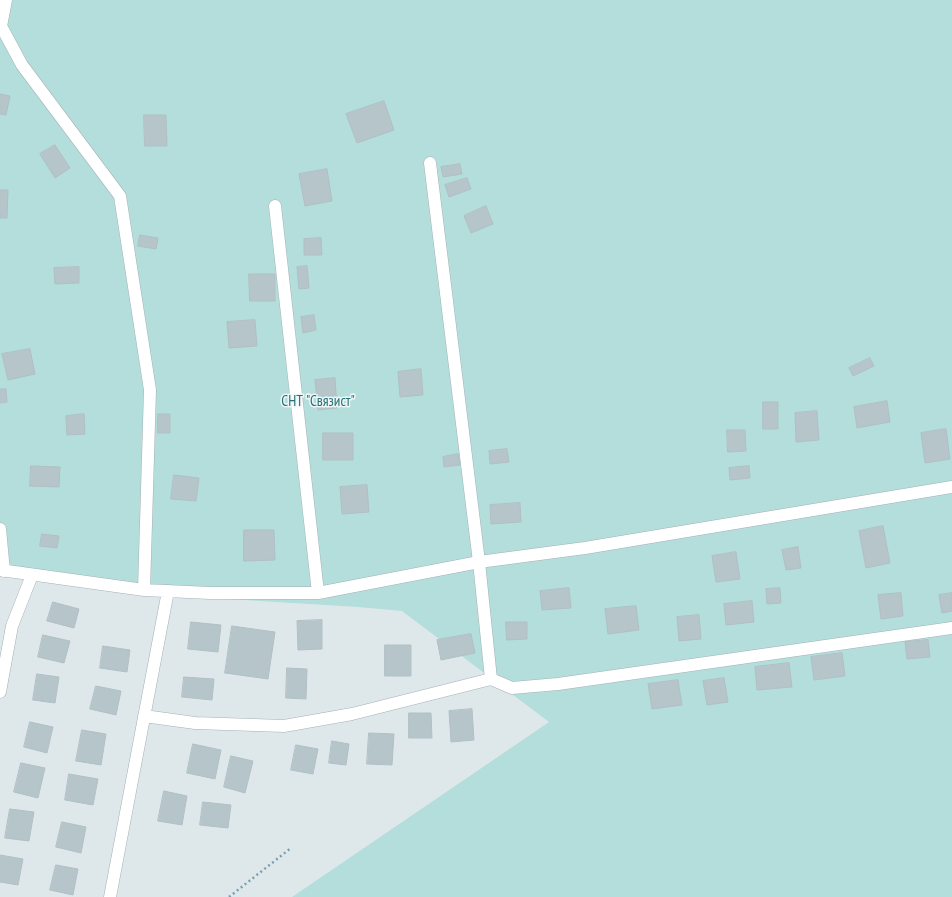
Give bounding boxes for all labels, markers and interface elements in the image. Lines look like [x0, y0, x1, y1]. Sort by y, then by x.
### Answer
park label: СНТ "Связист" [281, 393, 355, 411]

